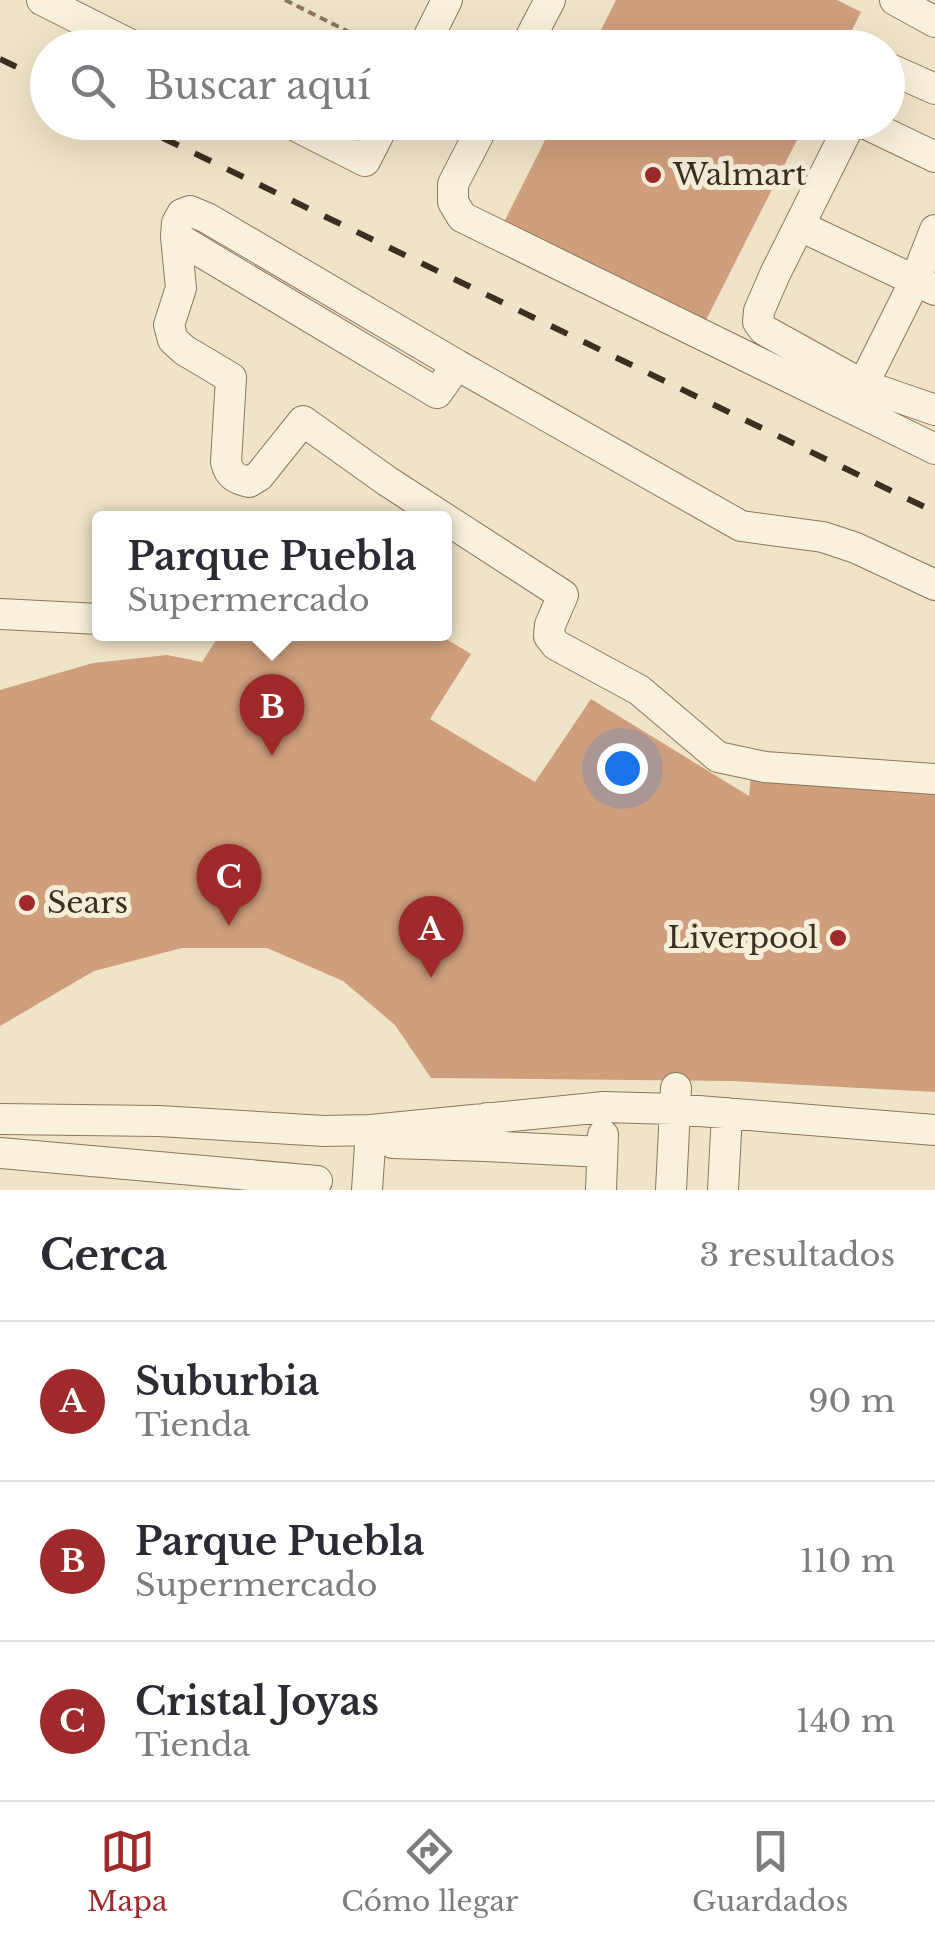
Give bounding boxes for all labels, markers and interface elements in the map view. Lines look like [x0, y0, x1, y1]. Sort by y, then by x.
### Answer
search box [30, 30, 905, 140]
icon: search [65, 58, 120, 113]
text: Buscar aquí [145, 62, 370, 109]
place label: Walmart [672, 156, 807, 193]
marker: Walmart [642, 164, 664, 186]
popup [92, 511, 452, 641]
text: Parque Puebla [127, 533, 417, 580]
text: Supermercado [127, 580, 370, 620]
pin: B [240, 674, 304, 756]
your location [597, 743, 648, 794]
pin: C [196, 844, 262, 926]
place label: Sears [47, 884, 128, 921]
marker: Sears [16, 892, 38, 914]
pin: A [398, 896, 464, 978]
place label: Liverpool [668, 919, 818, 956]
marker: Liverpool [827, 927, 849, 949]
text: Cerca [40, 1229, 168, 1281]
text: 3 resultados [700, 1235, 895, 1275]
text: Suburbia [135, 1358, 320, 1405]
text: A [60, 1381, 85, 1421]
text: 90 m [808, 1381, 895, 1421]
text: Tienda [135, 1405, 250, 1445]
text: Parque Puebla [135, 1518, 425, 1565]
text: B [60, 1541, 85, 1581]
text: 110 m [800, 1541, 895, 1581]
text: Supermercado [135, 1565, 377, 1605]
text: Cristal Joyas [135, 1678, 379, 1725]
text: C [59, 1701, 86, 1741]
text: 140 m [796, 1701, 895, 1741]
text: Tienda [135, 1725, 250, 1765]
tab: Mapa [87, 1824, 167, 1919]
tab: Cómo llegar [341, 1824, 518, 1919]
tab: Guardados [692, 1824, 848, 1919]

